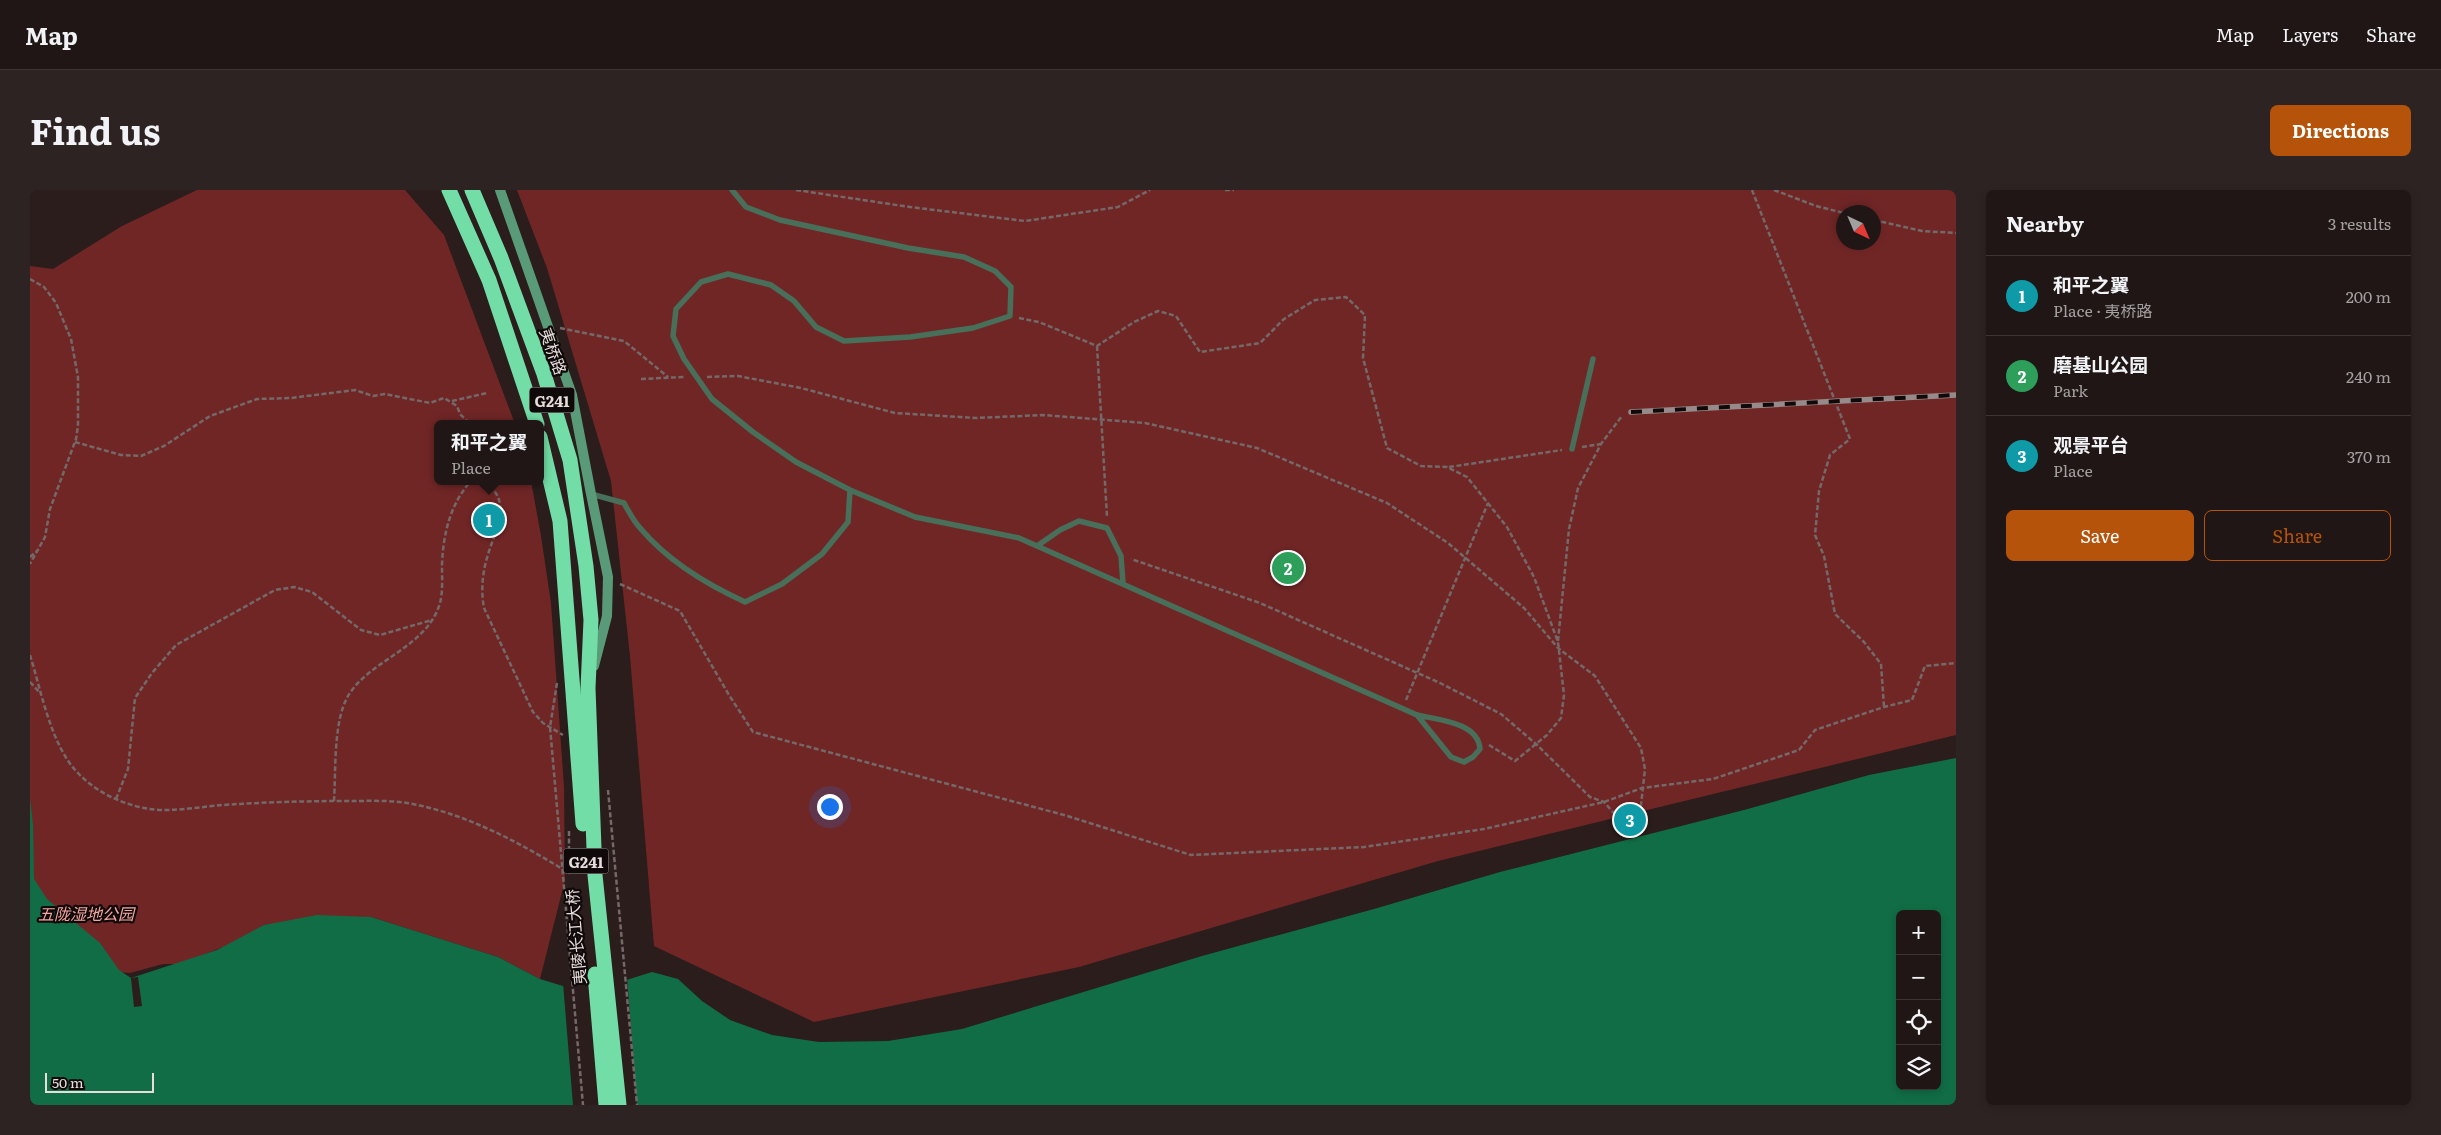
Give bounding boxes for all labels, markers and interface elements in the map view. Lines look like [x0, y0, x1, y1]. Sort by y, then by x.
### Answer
text: Map [25, 17, 78, 52]
text: Map [2216, 21, 2254, 48]
text: Layers [2282, 21, 2338, 48]
text: Share [2366, 21, 2416, 48]
text: Find us [30, 104, 160, 156]
button: Directions [2270, 105, 2411, 156]
north arrow [1836, 205, 1881, 250]
text: Nearby [2006, 207, 2084, 238]
text: 3 results [2328, 211, 2391, 235]
text: 和平之翼 [2053, 270, 2129, 298]
text: 1 [2019, 284, 2025, 308]
text: 200 m [2346, 284, 2391, 308]
text: Place · 夷桥路 [2053, 298, 2152, 322]
street label: 夷桥路 [535, 324, 573, 378]
text: 磨基山公园 [2053, 350, 2148, 378]
text: 2 [2018, 364, 2026, 388]
text: 240 m [2346, 364, 2391, 388]
text: Park [2053, 378, 2088, 402]
road number: G241 [530, 388, 574, 412]
popup [434, 420, 544, 485]
text: 和平之翼 [451, 427, 527, 455]
text: 观景平台 [2053, 430, 2129, 458]
text: 3 [2018, 444, 2026, 468]
text: 370 m [2347, 444, 2391, 468]
text: Place [451, 455, 491, 479]
text: Place [2053, 458, 2093, 482]
pin: 1 [473, 501, 505, 539]
button: Save [2006, 510, 2194, 561]
button: Share [2204, 510, 2391, 561]
pin: 2 [1272, 549, 1304, 587]
your location [817, 794, 843, 820]
pin: 3 [1614, 801, 1646, 839]
road number: G241 [564, 848, 608, 874]
street label: 夷陵长江大桥 [559, 888, 591, 986]
park label: 五陇湿地公园 [38, 901, 136, 925]
map controls [1896, 910, 1941, 1090]
button: + [1896, 910, 1941, 955]
button: − [1896, 955, 1941, 1000]
button: locate [1896, 1000, 1941, 1045]
button: layers [1896, 1045, 1941, 1090]
scale bar [45, 1070, 154, 1093]
text: 50 m [52, 1072, 84, 1092]

